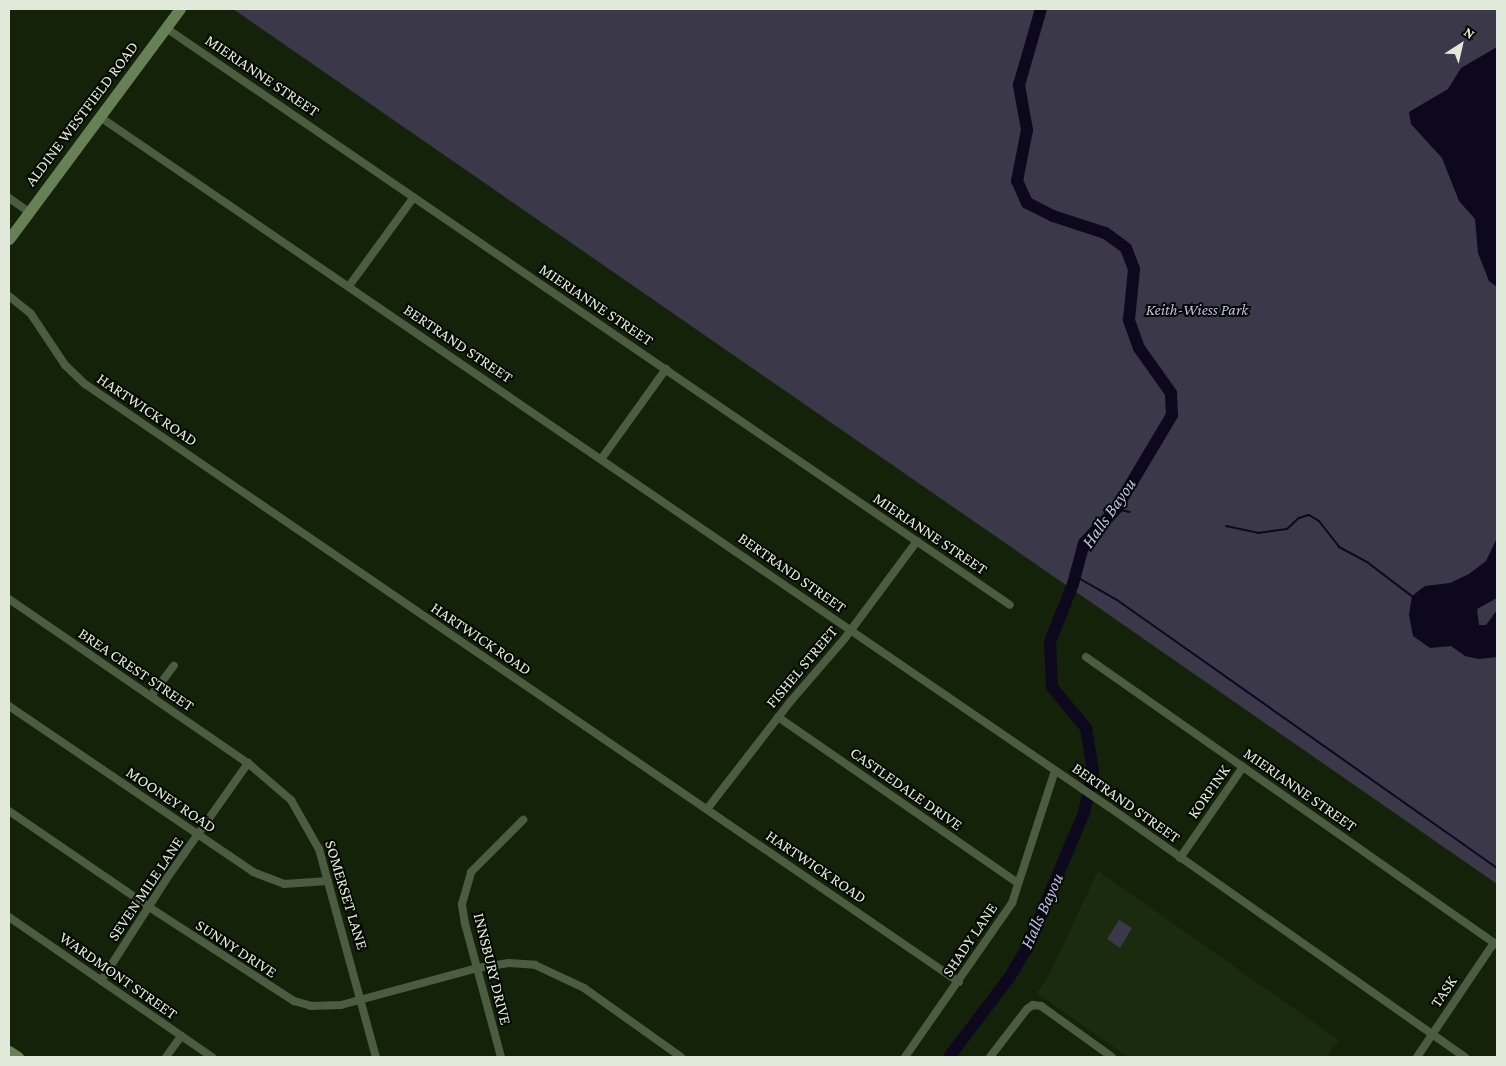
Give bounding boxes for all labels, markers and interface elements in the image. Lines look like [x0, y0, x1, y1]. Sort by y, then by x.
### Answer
north arrow [1436, 20, 1486, 70]
text: N [1461, 23, 1478, 42]
street label: MIERIANNE STREET [201, 31, 323, 121]
street label: ALDINE WESTFIELD ROAD [21, 38, 143, 190]
street label: MIERIANNE STREET [535, 260, 657, 350]
street label: BERTRAND STREET [400, 300, 516, 388]
park label: Keith-Wiess Park [1146, 300, 1248, 320]
street label: HARTWICK ROAD [93, 369, 201, 451]
water label: Halls Bayou [1077, 474, 1141, 552]
street label: MIERIANNE STREET [869, 489, 991, 579]
street label: BERTRAND STREET [734, 529, 850, 617]
street label: HARTWICK ROAD [427, 598, 535, 680]
street label: FISHEL STREET [762, 622, 842, 712]
street label: BREA CREST STREET [74, 624, 198, 716]
street label: CASTLEDALE DRIVE [846, 743, 966, 835]
street label: MIERIANNE STREET [1240, 744, 1360, 836]
street label: BERTRAND STREET [1068, 759, 1184, 847]
street label: KORPINK [1184, 761, 1234, 823]
street label: MOONEY ROAD [122, 763, 220, 837]
street label: HARTWICK ROAD [762, 826, 870, 908]
street label: SEVEN MILE LANE [104, 833, 188, 945]
street label: SOMERSET LANE [320, 838, 372, 952]
water label: Halls Bayou [1016, 870, 1068, 952]
street label: SHADY LANE [938, 899, 1002, 981]
street label: INNSBURY DRIVE [469, 911, 515, 1027]
street label: SUNNY DRIVE [192, 916, 280, 982]
street label: WARDMONT STREET [55, 928, 181, 1024]
street label: TASK [1427, 973, 1461, 1011]

